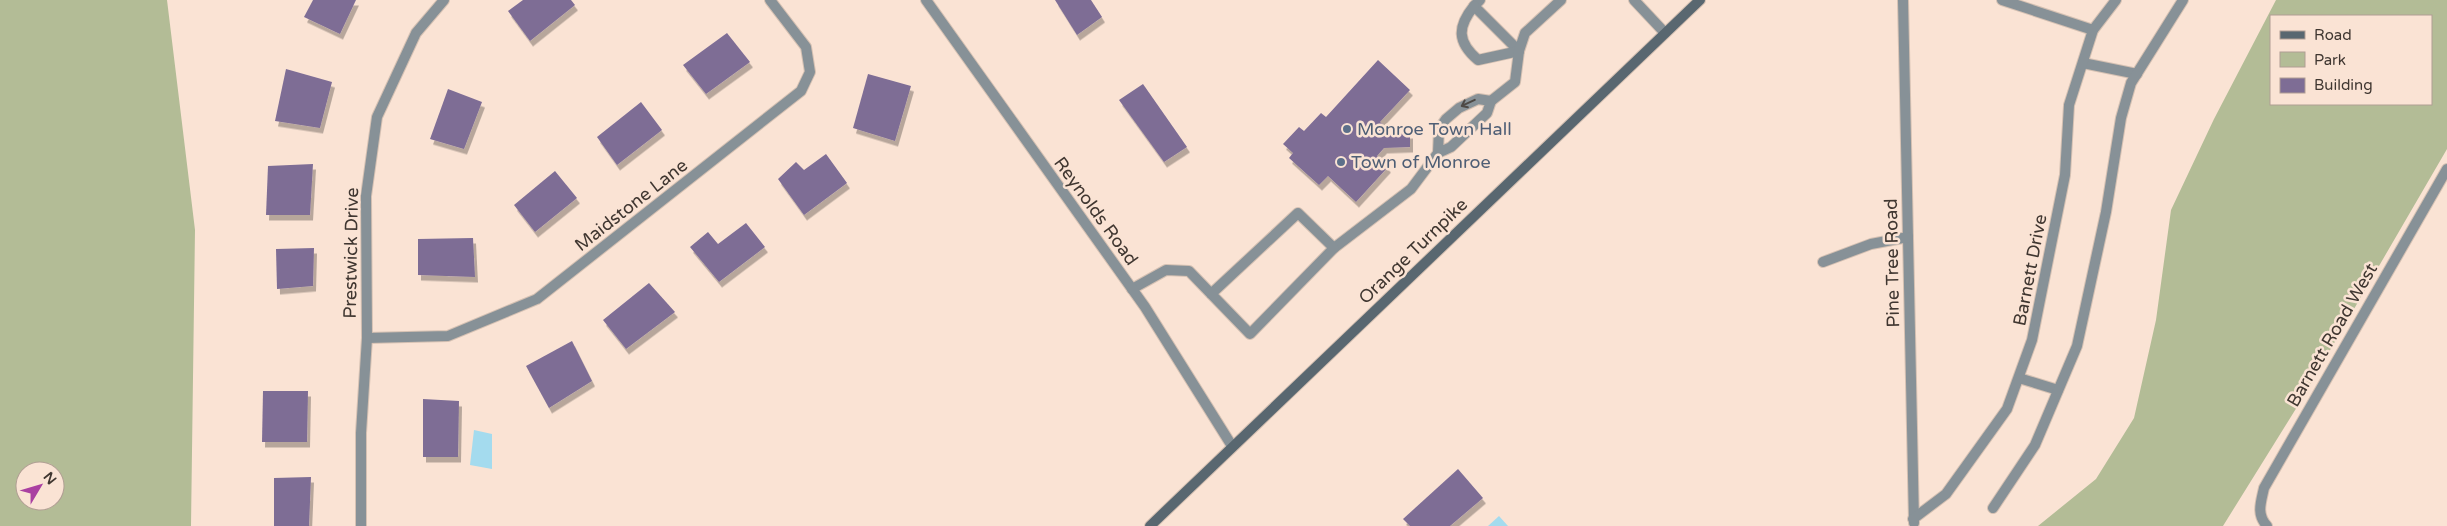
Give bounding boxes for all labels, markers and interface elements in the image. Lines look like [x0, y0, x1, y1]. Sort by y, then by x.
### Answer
legend [2270, 15, 2432, 105]
text: Road [2314, 26, 2352, 44]
text: Park [2314, 51, 2346, 69]
text: Building [2314, 76, 2373, 94]
one-way arrow [1461, 99, 1476, 109]
place label: Monroe Town Hall [1357, 118, 1512, 140]
marker: Monroe Town Hall [1341, 123, 1353, 135]
place label: Town of Monroe [1351, 151, 1491, 173]
street label: Reynolds Road [1049, 152, 1143, 270]
street label: Maidstone Lane [570, 154, 692, 256]
marker: Town of Monroe [1335, 156, 1347, 168]
street label: Prestwick Drive [339, 187, 363, 319]
street label: Orange Turnpike [1354, 193, 1472, 309]
street label: Pine Tree Road [1880, 198, 1904, 328]
street label: Barnett Drive [2008, 212, 2052, 328]
street label: Barnett Road West [2282, 259, 2382, 411]
north arrow [15, 461, 65, 511]
text: N [40, 469, 60, 488]

